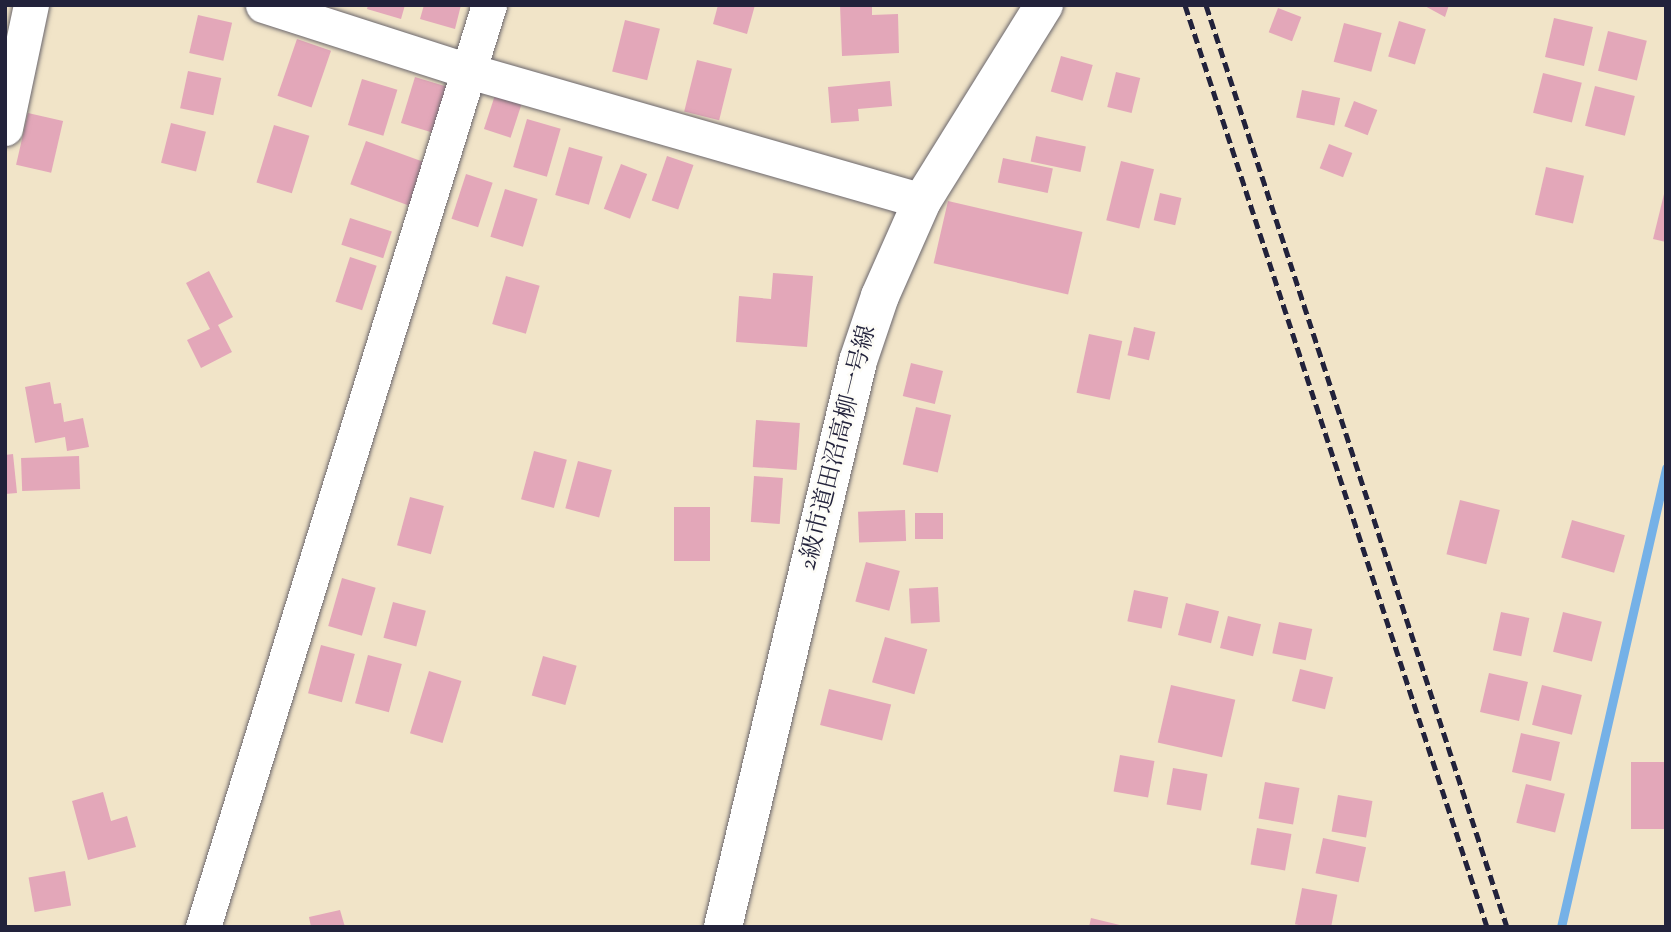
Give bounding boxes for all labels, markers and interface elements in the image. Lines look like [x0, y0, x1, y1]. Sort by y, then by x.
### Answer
street label: 2級市道田沼高柳一号線 [795, 323, 883, 573]

